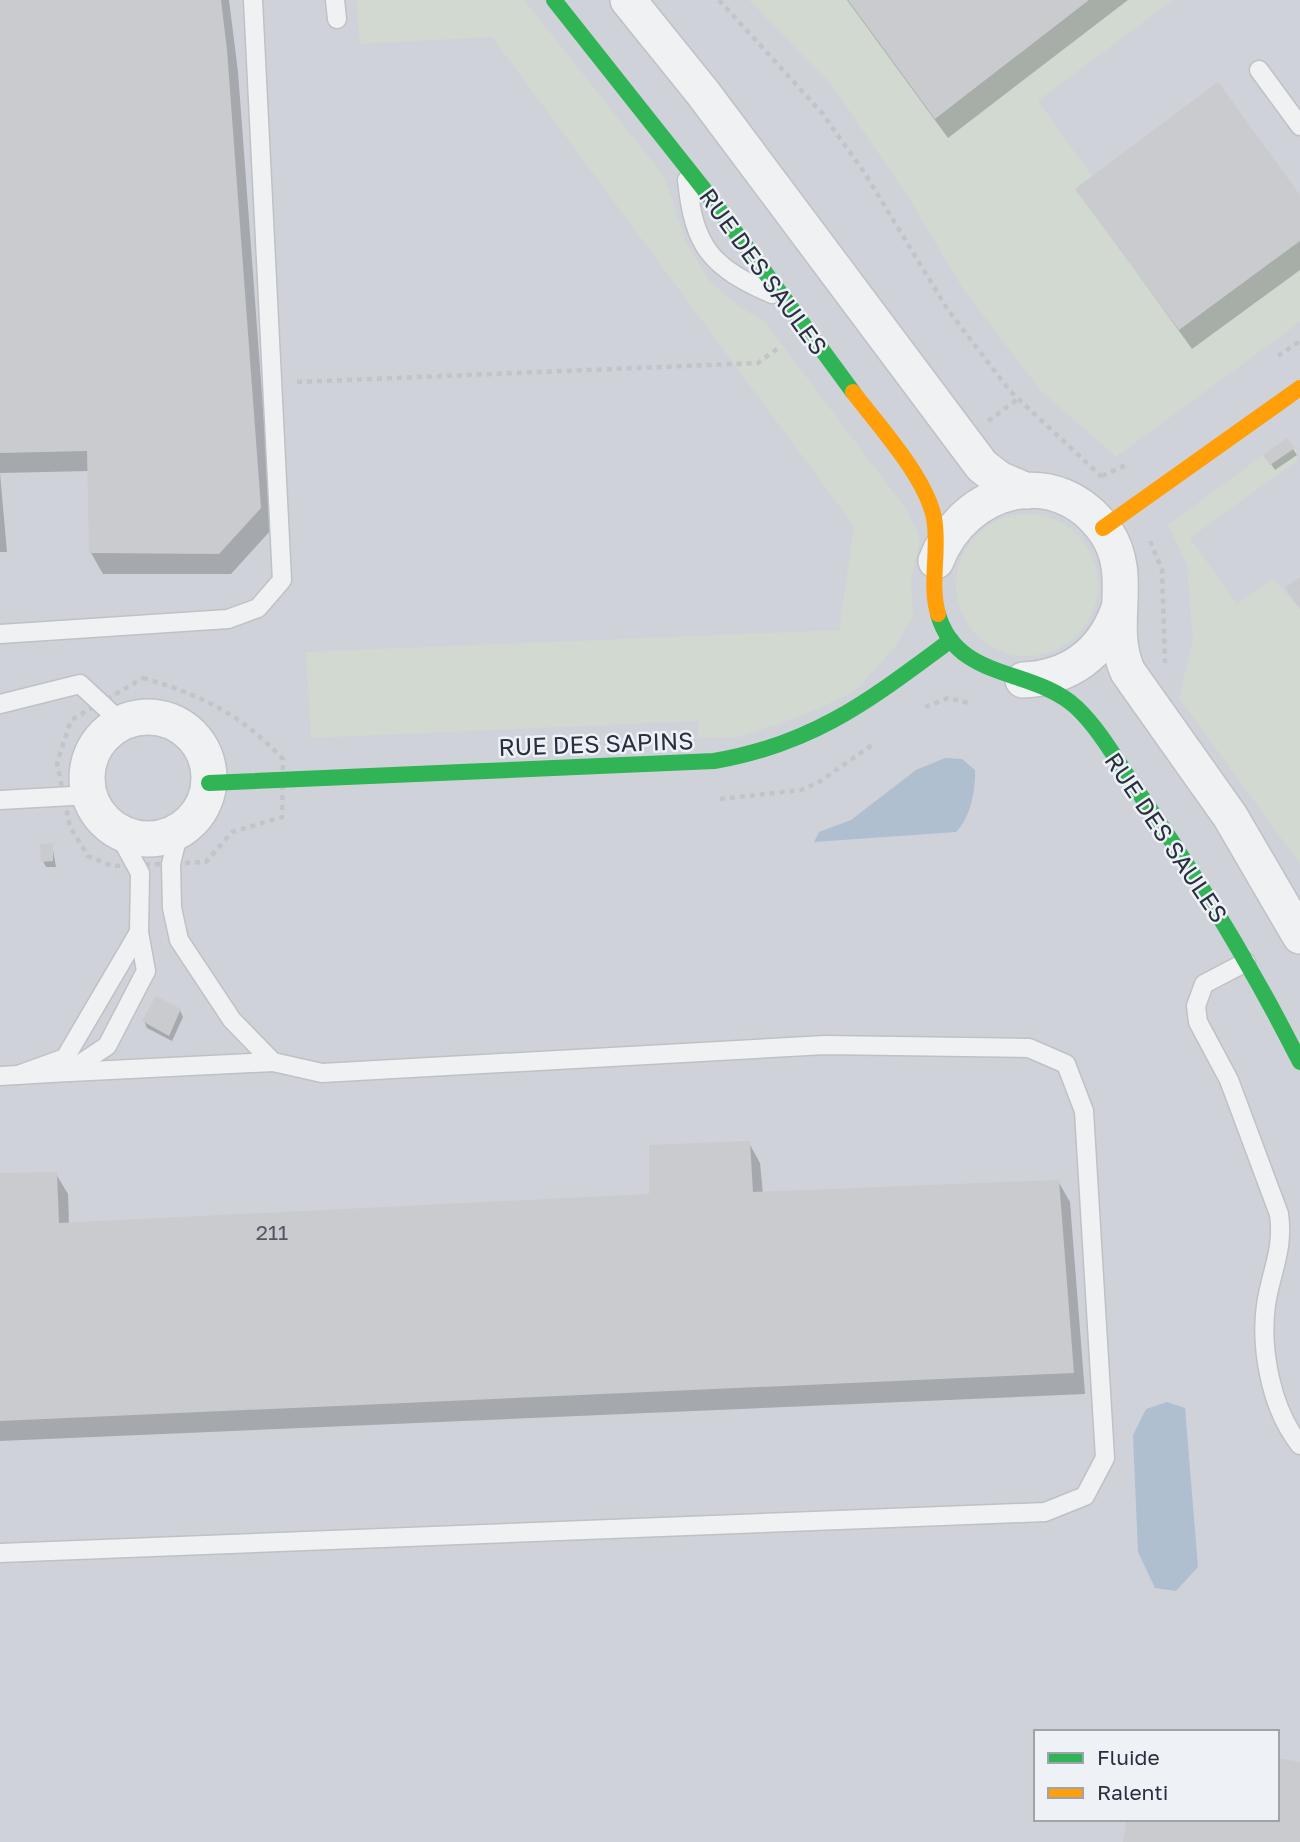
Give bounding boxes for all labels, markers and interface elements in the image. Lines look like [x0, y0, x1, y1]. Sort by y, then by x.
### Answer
street label: RUE DES SAULES [694, 182, 834, 360]
street label: RUE DES SAPINS [498, 725, 694, 761]
street label: RUE DES SAULES [1099, 747, 1235, 927]
house number: 211 [256, 1219, 288, 1245]
legend [1034, 1730, 1279, 1821]
text: Fluide [1097, 1744, 1160, 1770]
text: Ralenti [1097, 1779, 1168, 1805]

